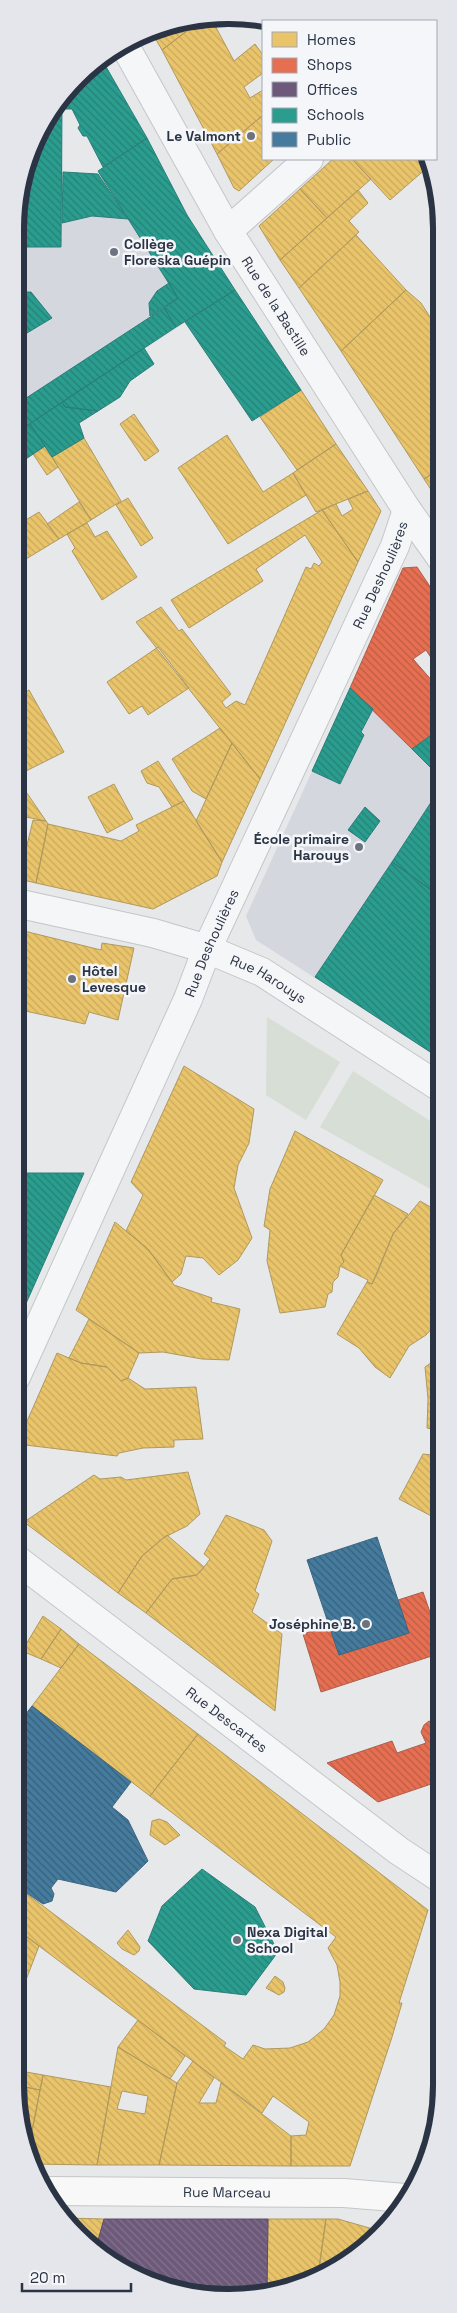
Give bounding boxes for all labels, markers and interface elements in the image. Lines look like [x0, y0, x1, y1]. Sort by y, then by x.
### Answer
legend [262, 20, 437, 160]
text: Homes [307, 30, 356, 49]
text: Shops [307, 55, 352, 74]
text: Offices [307, 80, 358, 99]
text: Schools [307, 105, 365, 124]
place label: Le Valmont [167, 127, 241, 145]
marker: Le Valmont [245, 130, 257, 142]
text: Public [307, 130, 351, 149]
place label: Collège Floreska Guépin [124, 235, 231, 269]
marker: Collège Floreska Guépin [108, 246, 120, 258]
street label: Rue de la Bastille [238, 253, 315, 359]
street label: Rue Deshoulières [349, 519, 412, 632]
place label: École primaire Harouys [254, 830, 349, 864]
marker: École primaire Harouys [353, 841, 365, 853]
street label: Rue Deshoulières [181, 886, 243, 1000]
street label: Rue Harouys [228, 951, 310, 1007]
place label: Hôtel Levesque [82, 962, 146, 996]
marker: Hôtel Levesque [66, 973, 78, 985]
place label: Joséphine B. [269, 1615, 356, 1633]
marker: Joséphine B. [360, 1618, 372, 1630]
street label: Rue Descartes [182, 1683, 271, 1757]
place label: Nexa Digital School [247, 1923, 328, 1957]
marker: Nexa Digital School [231, 1934, 243, 1946]
street label: Rue Marceau [183, 2183, 271, 2202]
scale bar [22, 2260, 131, 2292]
text: 20 m [30, 2268, 65, 2287]

